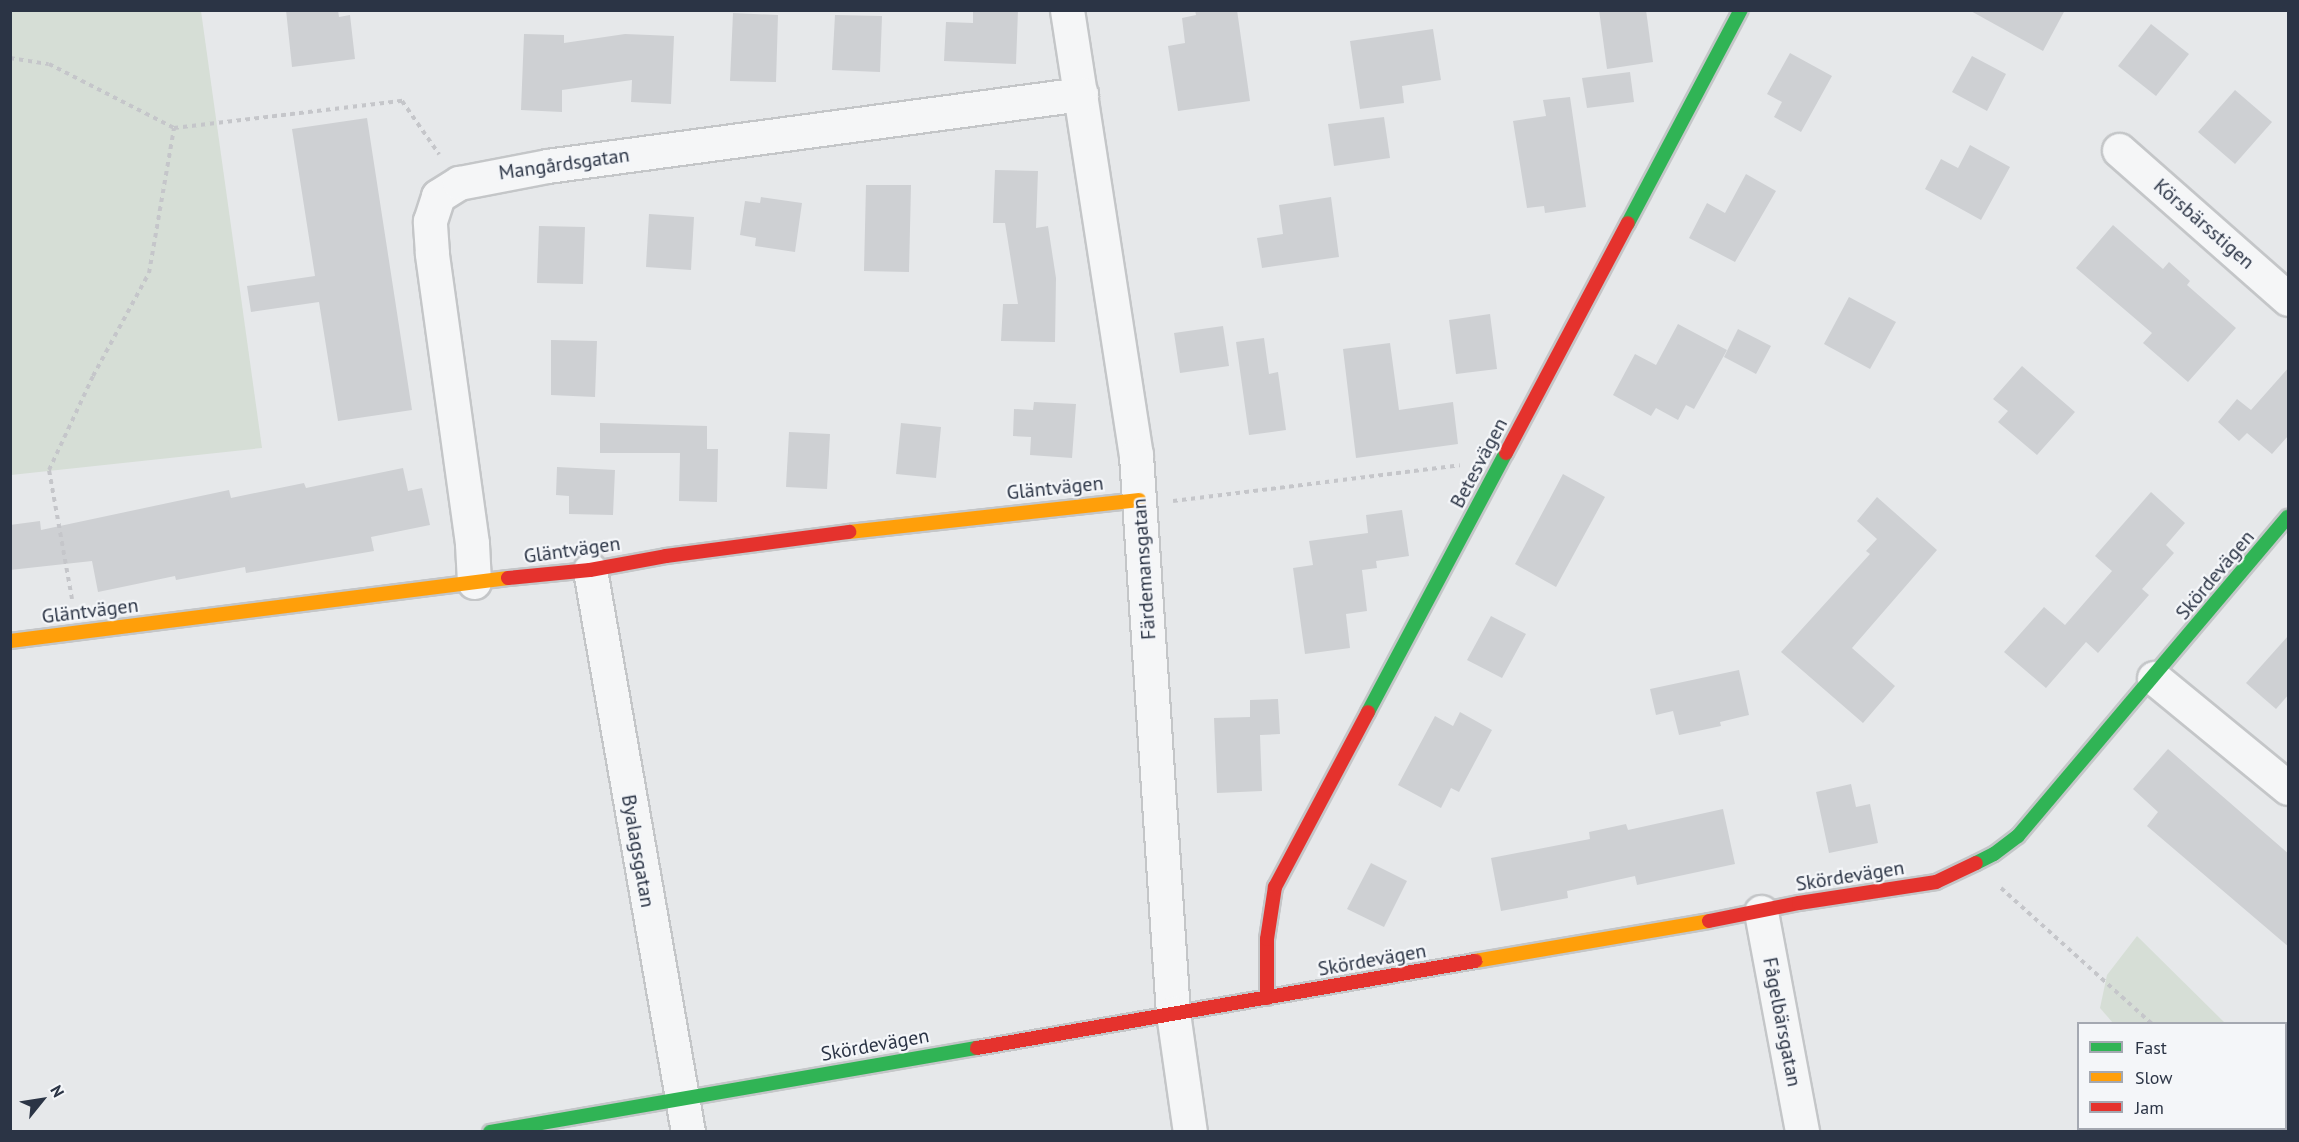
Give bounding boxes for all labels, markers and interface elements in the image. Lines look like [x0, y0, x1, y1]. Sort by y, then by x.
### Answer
street label: Mangårdsgatan [497, 143, 631, 185]
street label: Körsbärsstigen [2149, 174, 2259, 274]
street label: Betesvägen [1445, 414, 1513, 512]
street label: Gläntvägen [1005, 471, 1105, 505]
street label: Färdemansgatan [1127, 497, 1161, 641]
street label: Skördevägen [2171, 525, 2259, 625]
street label: Gläntvägen [522, 531, 622, 569]
street label: Gläntvägen [40, 593, 140, 629]
street label: Byalagsgatan [616, 793, 660, 909]
street label: Skördevägen [1794, 856, 1906, 896]
street label: Skördevägen [1316, 939, 1428, 981]
street label: Fågelbärsgatan [1758, 955, 1806, 1089]
legend [2077, 1022, 2287, 1130]
street label: Skördevägen [819, 1024, 931, 1066]
text: Fast [2135, 1036, 2167, 1059]
text: Slow [2135, 1066, 2173, 1089]
north arrow [12, 1070, 72, 1130]
text: N [46, 1081, 69, 1101]
text: Jam [2135, 1096, 2164, 1119]

